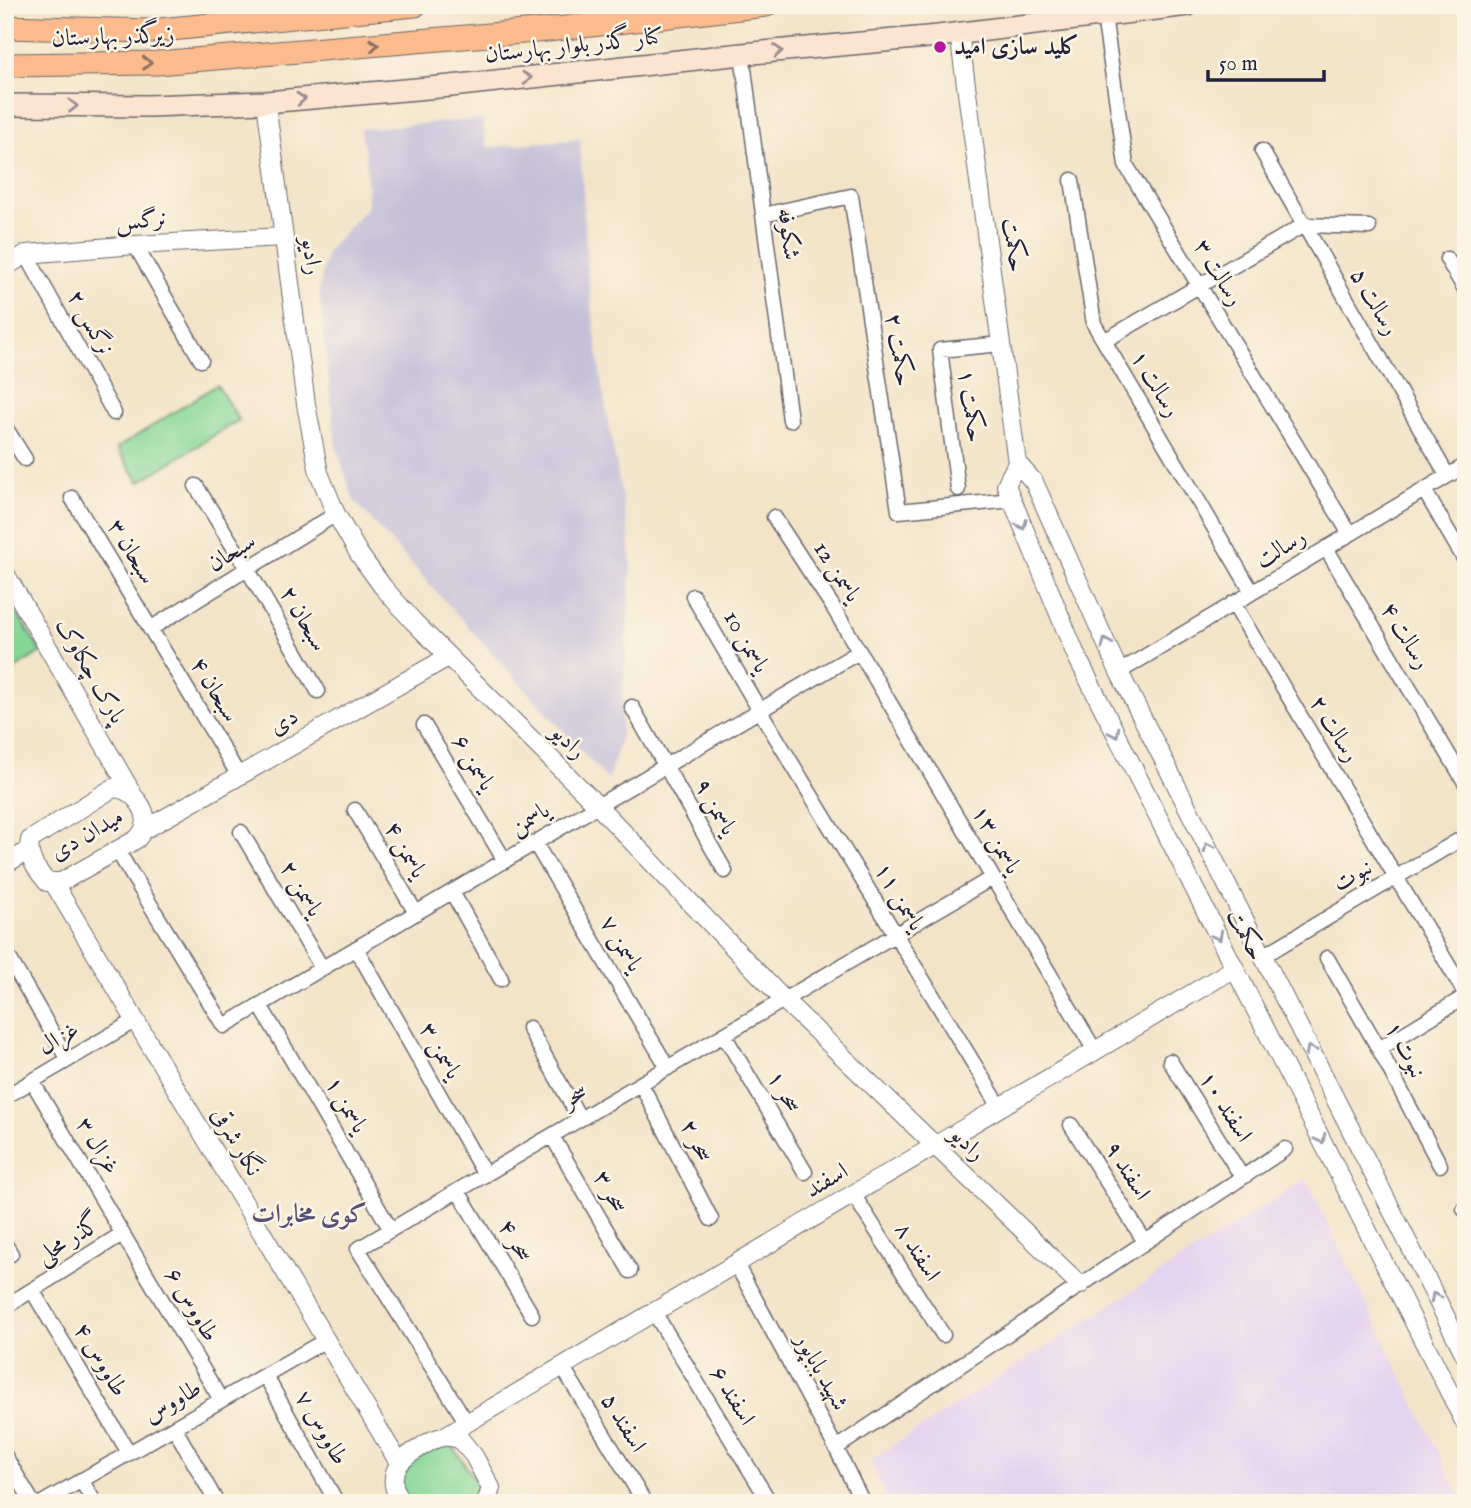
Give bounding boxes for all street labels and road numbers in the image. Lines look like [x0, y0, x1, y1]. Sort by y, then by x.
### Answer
street label: زیرگذر بهارستان [51, 16, 175, 55]
street label: کنار گذر بلوار بهارستان [483, 18, 665, 71]
street label: نرگس [114, 204, 168, 238]
street label: شکوفه [769, 206, 807, 262]
street label: حکمت [994, 216, 1032, 274]
street label: رادیو [293, 233, 329, 277]
street label: رسالت ۳ [1186, 234, 1250, 312]
street label: رسالت ۵ [1342, 262, 1406, 342]
street label: نرگس ۲ [59, 285, 121, 361]
street label: حکمت ۲ [877, 311, 919, 389]
street label: رسالت ۱ [1123, 345, 1187, 423]
street label: حکمت ۱ [950, 367, 990, 445]
street label: سبحان ۳ [99, 514, 163, 590]
street label: رسالت [1250, 522, 1312, 576]
street label: سبحان [202, 526, 262, 580]
street label: یاسمن 12 [806, 535, 869, 610]
street label: سبحان ۲ [272, 581, 334, 657]
street label: رسالت ۴ [1373, 597, 1437, 675]
street label: یاسمن 10 [716, 605, 777, 680]
street label: پارک چکاوک [47, 613, 133, 731]
street label: سبحان ۴ [182, 652, 246, 728]
street label: رسالت ۲ [1302, 690, 1366, 768]
street label: دی [264, 701, 304, 743]
street label: رادیو [542, 716, 593, 767]
street label: یاسمن ۶ [444, 729, 503, 798]
street label: یاسمن ۹ [686, 773, 744, 842]
street label: یاسمن [504, 794, 557, 843]
street label: یاسمن ۱۳ [964, 800, 1029, 881]
street label: میدان دی [45, 802, 129, 868]
street label: یاسمن ۴ [376, 816, 434, 885]
street label: نبوت [1327, 852, 1379, 900]
street label: یاسمن ۲ [272, 855, 331, 924]
street label: یاسمن ۱۱ [866, 857, 932, 938]
street label: حکمت [1219, 904, 1271, 966]
street label: یاسمن ۷ [592, 910, 651, 979]
street label: غزال [33, 1015, 85, 1063]
street label: نبوت ۱ [1377, 1016, 1433, 1084]
street label: یاسمن ۳ [411, 1017, 469, 1086]
street label: سحر ۱ [759, 1065, 809, 1119]
street label: اسفند ۱۰ [1191, 1066, 1259, 1148]
street label: یاسمن ۱ [317, 1071, 375, 1140]
street label: سحر [554, 1076, 594, 1117]
street label: نگار شرقی [203, 1101, 270, 1182]
street label: غزال ۳ [68, 1112, 126, 1180]
street label: سحر ۲ [672, 1114, 720, 1168]
street label: رادیو [941, 1118, 992, 1169]
street label: اسفند ۹ [1097, 1135, 1157, 1207]
street label: اسفند [800, 1156, 854, 1206]
street label: سحر ۳ [586, 1165, 634, 1219]
street label: گذر محلی [29, 1205, 107, 1272]
street label: سحر ۴ [490, 1214, 540, 1268]
street label: اسفند ۸ [887, 1216, 947, 1288]
street label: طاووس ۶ [157, 1262, 225, 1348]
street label: طاووس ۴ [66, 1317, 134, 1403]
street label: شهید باباپور [786, 1326, 855, 1416]
street label: اسفند ۶ [702, 1360, 762, 1432]
street label: طاووس [138, 1373, 208, 1431]
street label: طاووس ۷ [287, 1385, 355, 1471]
street label: اسفند ۵ [593, 1387, 653, 1459]

